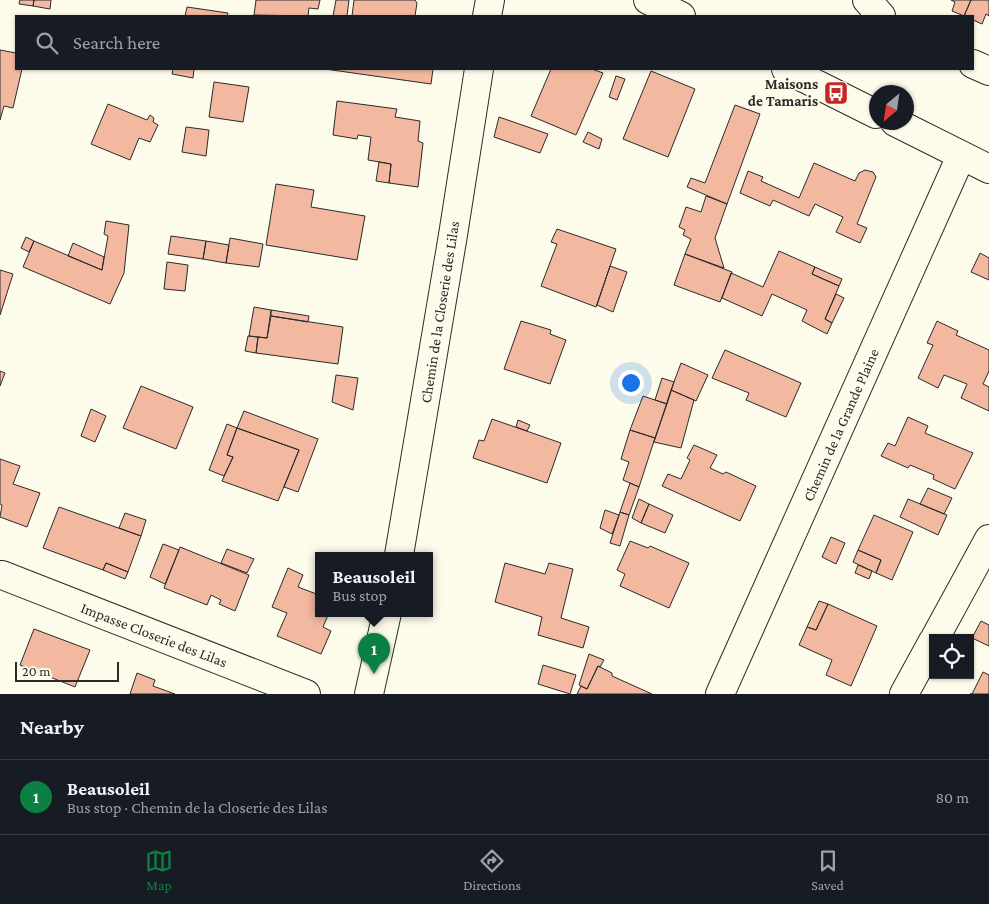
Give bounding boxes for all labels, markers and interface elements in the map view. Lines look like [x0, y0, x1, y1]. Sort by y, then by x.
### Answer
search box [15, 15, 974, 70]
icon: search [33, 29, 61, 57]
text: Search here [73, 32, 160, 53]
place label: Maisons de Tamaris [748, 76, 818, 109]
bus stop icon: Maisons de Tamaris [823, 80, 849, 106]
north arrow [869, 85, 914, 130]
street label: Chemin de la Closerie des Lilas [418, 220, 462, 404]
street label: Chemin de la Grande Plaine [800, 346, 882, 504]
your location [618, 370, 644, 396]
popup [315, 552, 433, 617]
text: Beausoleil [332, 566, 416, 587]
text: Bus stop [332, 587, 387, 604]
street label: Impasse Closerie des Lilas [78, 600, 229, 671]
pin: 1 [358, 633, 390, 674]
map controls [929, 634, 974, 679]
button: locate [929, 634, 974, 679]
scale bar [15, 659, 119, 682]
text: 20 m [22, 663, 50, 679]
text: Nearby [20, 715, 84, 739]
text: Beausoleil [67, 778, 150, 799]
text: 1 [33, 789, 39, 806]
text: 80 m [935, 789, 969, 806]
text: Bus stop · Chemin de la Closerie des Lilas [67, 799, 328, 816]
tab: Map [145, 847, 173, 893]
tab: Directions [463, 847, 521, 893]
tab: Saved [811, 847, 844, 893]

